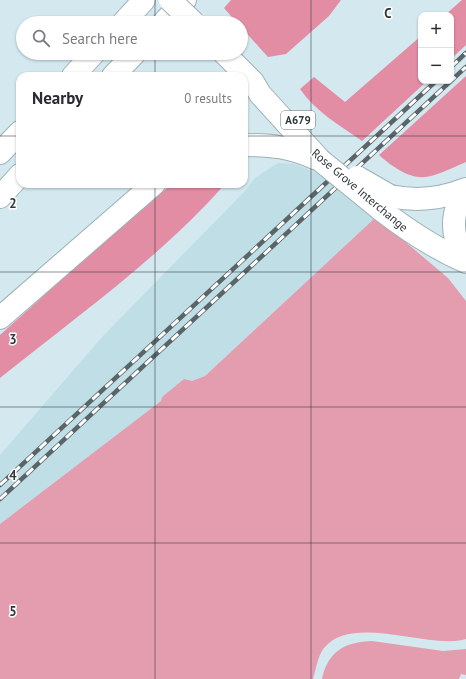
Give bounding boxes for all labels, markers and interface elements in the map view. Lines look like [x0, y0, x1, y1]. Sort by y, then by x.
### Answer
text: C [384, 5, 392, 22]
map controls [418, 12, 454, 84]
button: + [418, 12, 454, 48]
search box [16, 16, 248, 60]
icon: search [30, 27, 52, 49]
text: Search here [62, 29, 138, 48]
button: − [418, 48, 454, 84]
text: Nearby [32, 87, 83, 109]
text: 0 results [184, 90, 232, 107]
road number: A679 [281, 111, 315, 129]
street label: Rose Grove Interchange [309, 145, 411, 235]
text: 2 [9, 195, 17, 212]
text: 3 [9, 331, 17, 348]
text: 4 [9, 467, 17, 484]
text: 5 [9, 603, 17, 620]

